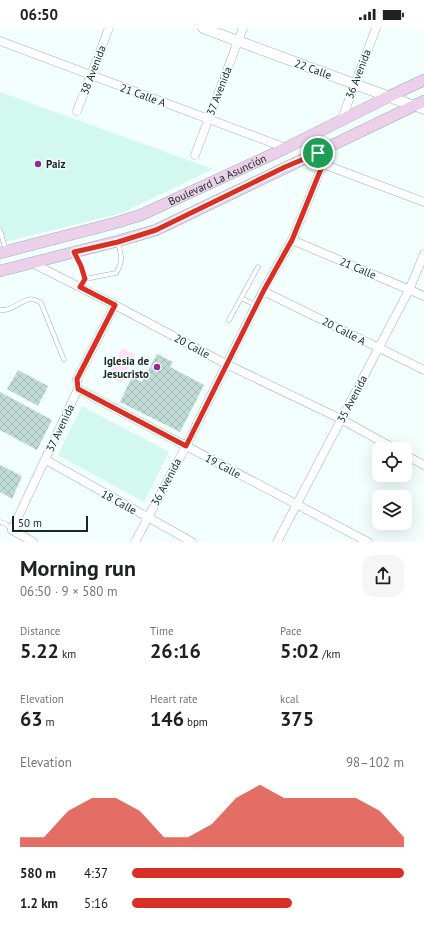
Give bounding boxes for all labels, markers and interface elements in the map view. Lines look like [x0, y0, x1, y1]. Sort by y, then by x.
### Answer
text: 06:50 [20, 5, 58, 24]
street label: 38 Avenida [77, 43, 109, 97]
street label: 36 Avenida [342, 47, 374, 101]
street label: 22 Calle [293, 56, 334, 82]
street label: 37 Avenida [203, 65, 235, 117]
street label: 21 Calle A [118, 80, 168, 110]
pin [301, 136, 335, 170]
icon: arrive [307, 142, 329, 164]
street label: Boulevard La Asunción [166, 151, 269, 209]
place label: Paiz [46, 157, 65, 171]
marker: Paiz [33, 159, 43, 169]
street label: 21 Calle [338, 254, 379, 282]
street label: 20 Calle A [320, 314, 369, 348]
street label: 20 Calle [172, 331, 213, 361]
place label: Iglesia de Jesucristo [102, 354, 149, 381]
marker: Iglesia de Jesucristo [152, 362, 162, 372]
street label: 35 Avenida [334, 373, 370, 425]
street label: 37 Avenida [43, 402, 77, 454]
map controls [372, 442, 412, 530]
button: locate [372, 442, 412, 482]
street label: 19 Calle [203, 451, 244, 481]
street label: 36 Avenida [148, 456, 184, 508]
street label: 18 Calle [99, 487, 140, 518]
button: layers [372, 490, 412, 530]
scale bar [12, 514, 88, 533]
text: 50 m [18, 516, 42, 530]
text: Morning run [20, 554, 136, 582]
button: share [362, 555, 404, 597]
text: 06:50 · 9 × 580 m [20, 583, 117, 600]
text: Distance [20, 624, 60, 638]
text: Time [150, 624, 174, 638]
text: Pace [280, 624, 302, 638]
text: 5.22 [20, 638, 59, 664]
text: 26:16 [150, 638, 201, 664]
text: 5:02 [280, 638, 319, 664]
text: km [59, 647, 76, 661]
text: /km [319, 647, 340, 661]
text: Elevation [20, 692, 64, 706]
text: Heart rate [150, 692, 198, 706]
text: kcal [280, 692, 299, 706]
text: 63 [20, 706, 43, 732]
text: 146 [150, 706, 184, 732]
text: 375 [280, 706, 314, 732]
text: m [43, 715, 55, 729]
text: bpm [184, 715, 208, 729]
text: Elevation [20, 754, 72, 771]
text: 98–102 m [346, 754, 404, 771]
text: 580 m [20, 865, 56, 882]
text: 4:37 [84, 865, 108, 882]
text: 1.2 km [20, 895, 58, 912]
text: 5:16 [84, 895, 108, 912]

